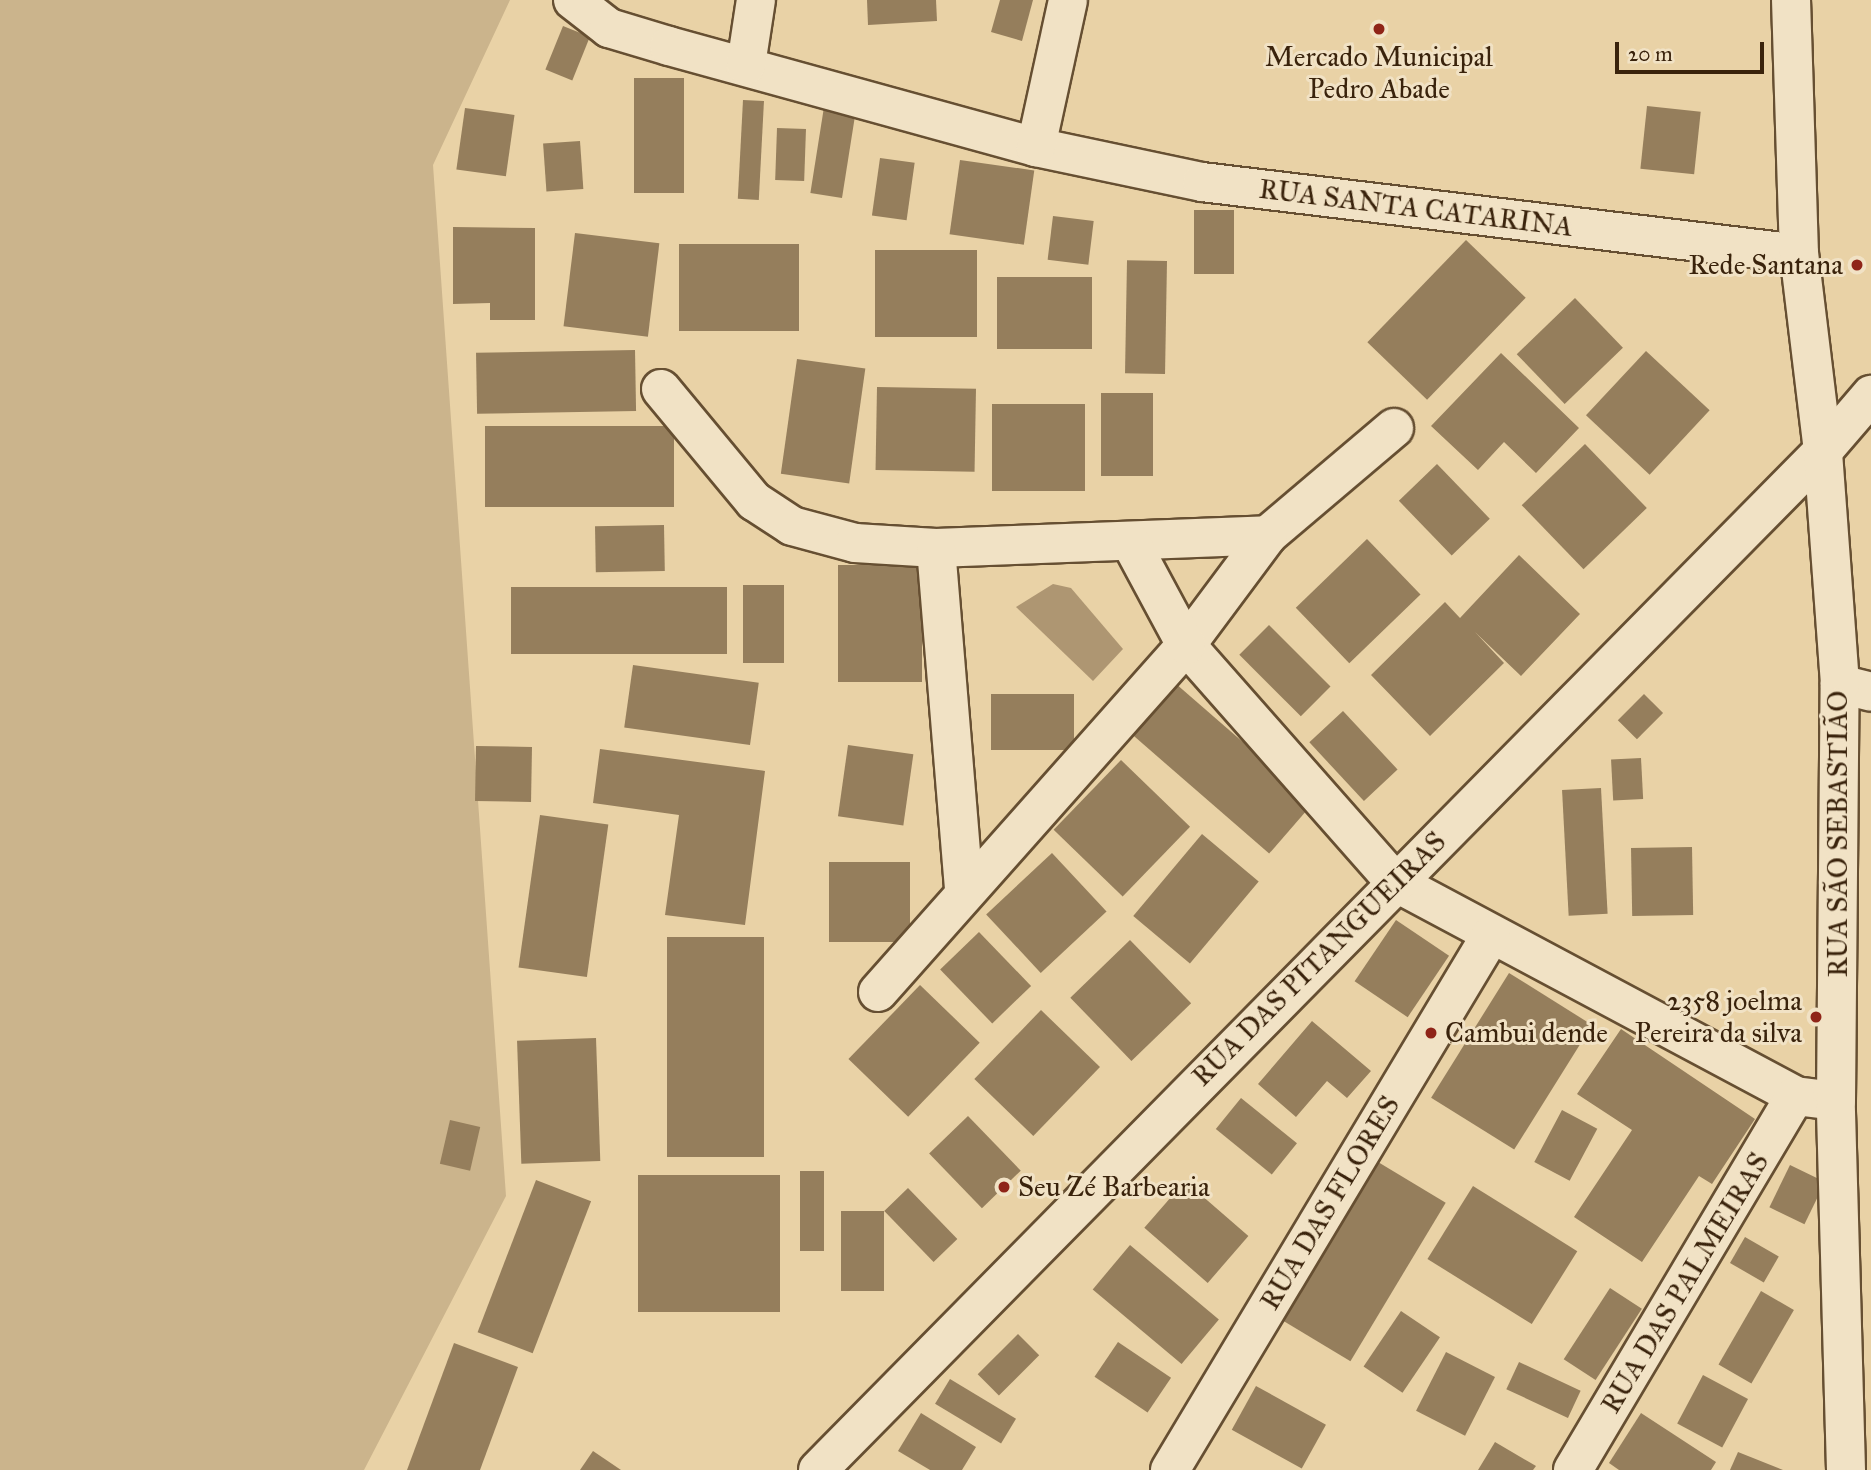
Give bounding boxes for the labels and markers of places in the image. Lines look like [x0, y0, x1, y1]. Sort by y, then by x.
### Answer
marker: Mercado Municipal Pedro Abade [1371, 21, 1387, 37]
place label: Mercado Municipal Pedro Abade [1265, 40, 1493, 106]
place label: Rede Santana [1688, 248, 1843, 282]
marker: Rede Santana [1849, 257, 1865, 273]
place label: 2358 joelma Pereira da silva [1635, 984, 1802, 1050]
marker: 2358 joelma Pereira da silva [1808, 1009, 1824, 1025]
place label: Cambui dende [1445, 1016, 1608, 1050]
marker: Cambui dende [1423, 1025, 1439, 1041]
place label: Seu Zé Barbearia [1018, 1170, 1210, 1204]
marker: Seu Zé Barbearia [996, 1179, 1012, 1195]

